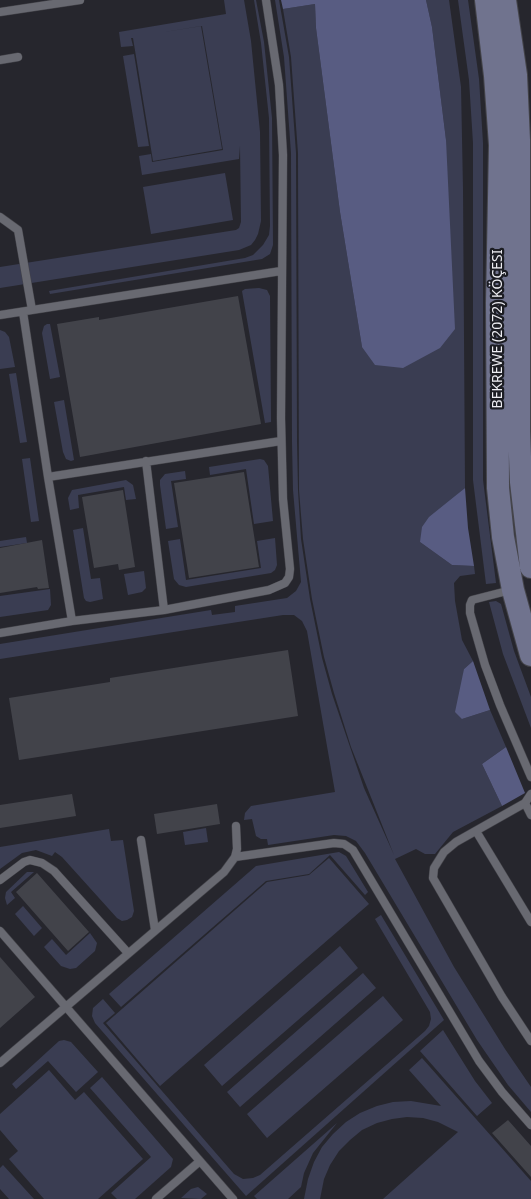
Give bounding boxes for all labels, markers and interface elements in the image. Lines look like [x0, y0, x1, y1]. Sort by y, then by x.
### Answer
street label: BEKREWE (2072) KÖÇESI [490, 250, 506, 408]

